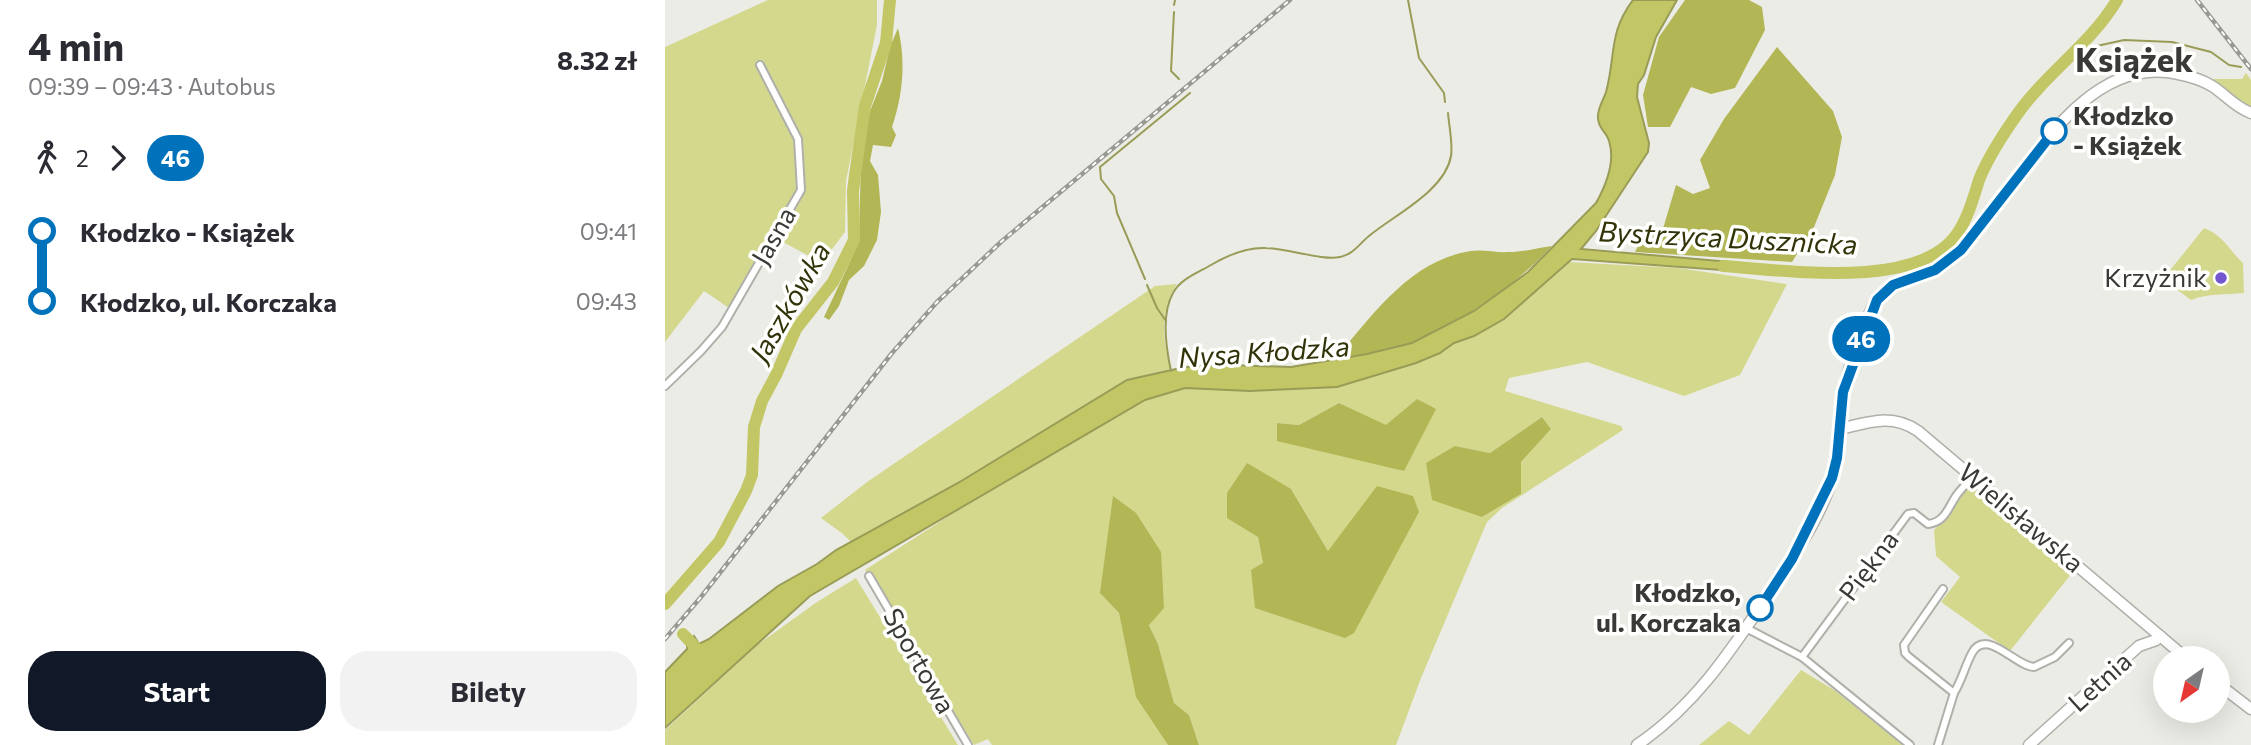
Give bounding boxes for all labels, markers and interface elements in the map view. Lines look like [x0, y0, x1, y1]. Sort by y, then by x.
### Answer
text: 4 min [28, 22, 124, 69]
district label: Książek [2075, 38, 2193, 79]
text: 8.32 zł [557, 44, 637, 75]
text: 09:39 – 09:43 · Autobus [28, 72, 276, 100]
place label: Kłodzko - Książek [2073, 99, 2182, 160]
marker: Kłodzko - Książek [2041, 118, 2067, 144]
icon: walk [28, 139, 66, 177]
icon: forward [99, 139, 137, 177]
text: 46 [161, 143, 190, 172]
text: 2 [76, 144, 89, 172]
street label: Jasna [744, 201, 801, 270]
water label: Bystrzyca Dusznicka [1598, 213, 1858, 261]
text: Kłodzko - Książek [80, 216, 295, 247]
text: 09:41 [580, 217, 637, 245]
water label: Jaszkówka [740, 236, 837, 370]
place label: Krzyżnik [2104, 261, 2207, 292]
marker: Krzyżnik [2213, 270, 2229, 286]
text: Kłodzko, ul. Korczaka [80, 286, 337, 317]
text: 09:43 [576, 287, 637, 315]
line badge: 46 [1829, 316, 1893, 362]
text: 46 [1846, 324, 1876, 353]
water label: Nysa Kłodzka [1177, 328, 1351, 374]
street label: Wielisławska [1953, 456, 2091, 578]
street label: Piękna [1832, 524, 1904, 606]
place label: Kłodzko, ul. Korczaka [1596, 576, 1741, 637]
marker: Kłodzko, ul. Korczaka [1747, 595, 1773, 621]
street label: Sportowa [878, 602, 963, 718]
street label: Letnia [2061, 645, 2137, 717]
north arrow [2153, 646, 2229, 723]
map controls [2153, 646, 2230, 723]
button: Start [28, 651, 326, 731]
button: Bilety [340, 651, 637, 731]

